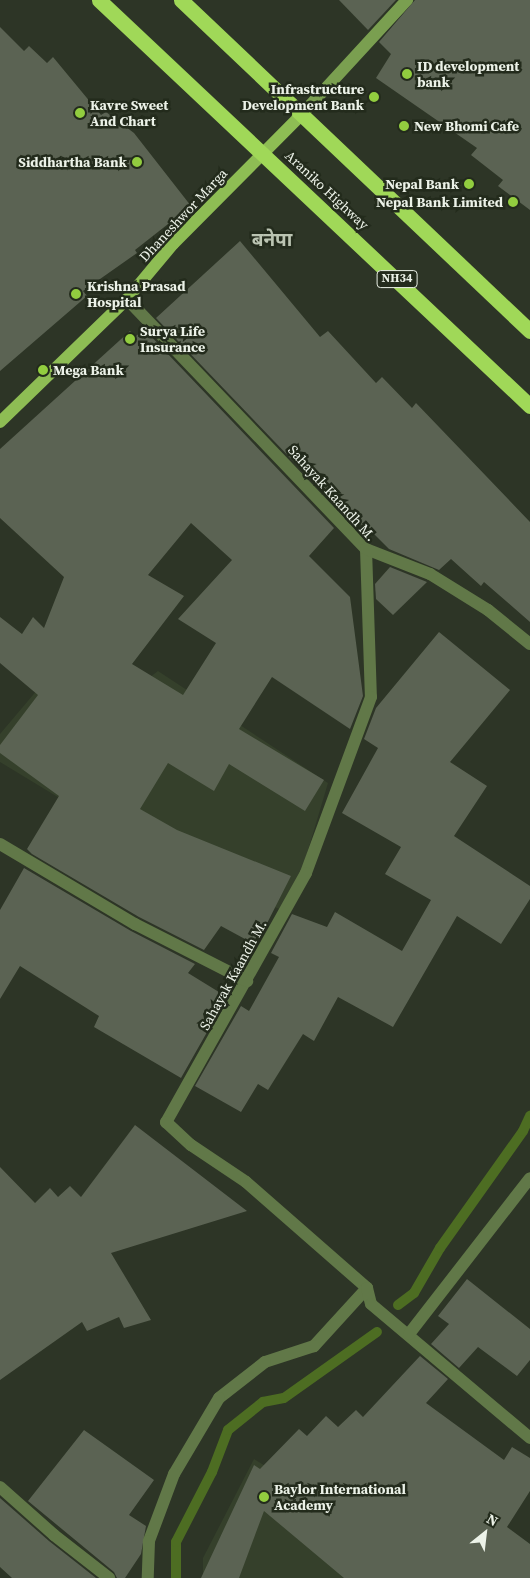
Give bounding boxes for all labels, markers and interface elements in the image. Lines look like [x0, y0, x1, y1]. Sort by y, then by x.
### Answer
place label: ID development bank [417, 58, 519, 90]
marker: ID development bank [401, 68, 413, 80]
place label: Infrastructure Development Bank [242, 81, 364, 114]
marker: Infrastructure Development Bank [368, 91, 380, 103]
place label: Kavre Sweet And Chart [90, 97, 168, 130]
marker: Kavre Sweet And Chart [74, 107, 86, 119]
place label: New Bhomi Cafe [414, 118, 519, 134]
marker: New Bhomi Cafe [398, 120, 410, 132]
street label: Araniko Highway [282, 147, 372, 233]
place label: Siddhartha Bank [18, 154, 127, 170]
marker: Siddhartha Bank [131, 156, 143, 168]
street label: Dhaneshwor Marga [135, 165, 231, 265]
place label: Nepal Bank [385, 176, 459, 192]
marker: Nepal Bank [463, 178, 475, 190]
place label: Nepal Bank Limited [376, 194, 503, 210]
marker: Nepal Bank Limited [507, 196, 519, 208]
district label: बनेपा [252, 229, 292, 251]
road number: NH34 [376, 270, 418, 288]
place label: Krishna Prasad Hospital [87, 278, 186, 310]
marker: Krishna Prasad Hospital [69, 287, 83, 301]
place label: Surya Life Insurance [140, 323, 205, 356]
marker: Surya Life Insurance [124, 333, 136, 345]
place label: Mega Bank [53, 362, 124, 378]
marker: Mega Bank [37, 364, 49, 376]
street label: Sahayak Kaandh M. [285, 442, 379, 544]
street label: Sahayak Kaandh M. [196, 917, 270, 1033]
place label: Baylor International Academy [274, 1481, 406, 1514]
marker: Baylor International Academy [258, 1491, 270, 1503]
north arrow [460, 1508, 510, 1558]
text: N [483, 1509, 502, 1531]

